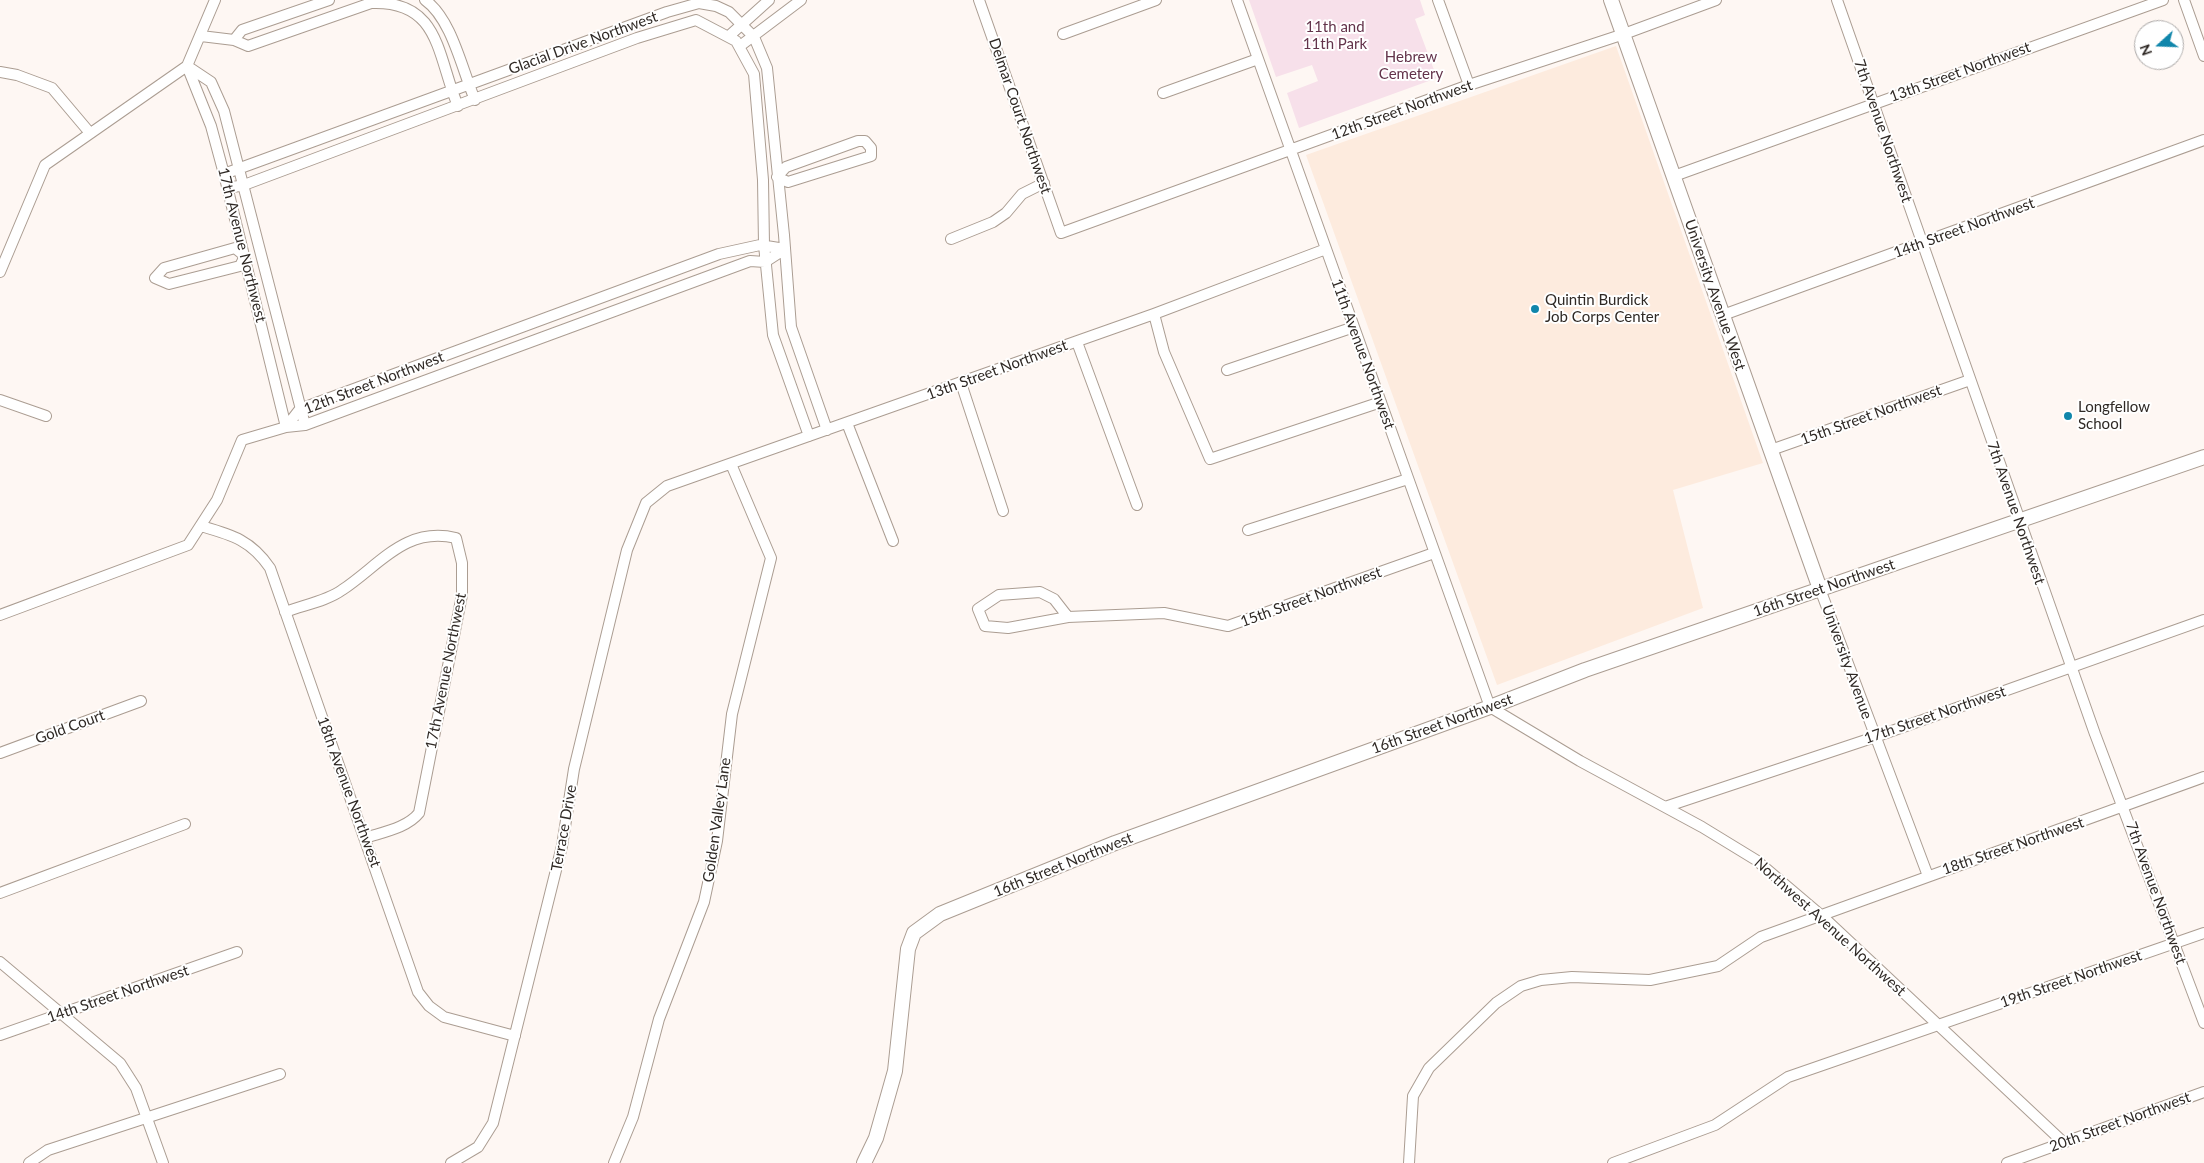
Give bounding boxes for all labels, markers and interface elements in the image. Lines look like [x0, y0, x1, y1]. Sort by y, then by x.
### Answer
street label: Glacial Drive Northwest [506, 8, 660, 78]
park label: 11th and 11th Park [1303, 18, 1367, 53]
north arrow [2134, 20, 2184, 70]
street label: Delmar Court Northwest [985, 36, 1055, 196]
street label: 13th Street Northwest [1887, 38, 2033, 106]
text: N [2136, 42, 2155, 58]
park label: Hebrew Cemetery [1379, 48, 1443, 83]
street label: 7th Avenue Northwest [1850, 57, 1916, 205]
street label: 12th Street Northwest [1329, 76, 1475, 144]
street label: 17th Avenue Northwest [214, 166, 270, 324]
street label: 14th Street Northwest [1891, 194, 2037, 262]
street label: University Avenue West [1681, 217, 1749, 373]
street label: 11th Avenue Northwest [1327, 276, 1399, 432]
place label: Quintin Burdick Job Corps Center [1545, 291, 1659, 326]
marker: Quintin Burdick Job Corps Center [1529, 303, 1541, 315]
street label: 13th Street Northwest [924, 336, 1070, 404]
street label: 12th Street Northwest [301, 348, 447, 418]
street label: 15th Street Northwest [1798, 381, 1944, 449]
place label: Longfellow School [2078, 398, 2150, 433]
marker: Longfellow School [2062, 410, 2074, 422]
street label: 7th Avenue Northwest [1983, 439, 2049, 587]
street label: 16th Street Northwest [1751, 555, 1897, 621]
street label: 15th Street Northwest [1238, 563, 1384, 631]
street label: 17th Avenue Northwest [422, 591, 470, 751]
street label: University Avenue [1818, 602, 1876, 722]
street label: 17th Street Northwest [1862, 682, 2008, 748]
street label: 16th Street Northwest [1369, 690, 1515, 758]
street label: Gold Court [33, 706, 107, 748]
street label: 18th Avenue Northwest [313, 714, 385, 870]
street label: Golden Valley Lane [699, 756, 735, 884]
street label: Terrace Drive [548, 783, 580, 873]
street label: 18th Street Northwest [1940, 813, 2086, 879]
street label: 7th Avenue Northwest [2122, 819, 2190, 967]
street label: 16th Street Northwest [991, 829, 1135, 901]
street label: Northwest Avenue Northwest [1750, 854, 1910, 1000]
street label: 19th Street Northwest [1998, 946, 2144, 1012]
street label: 14th Street Northwest [45, 961, 191, 1027]
street label: 20th Street Northwest [2047, 1088, 2193, 1156]

